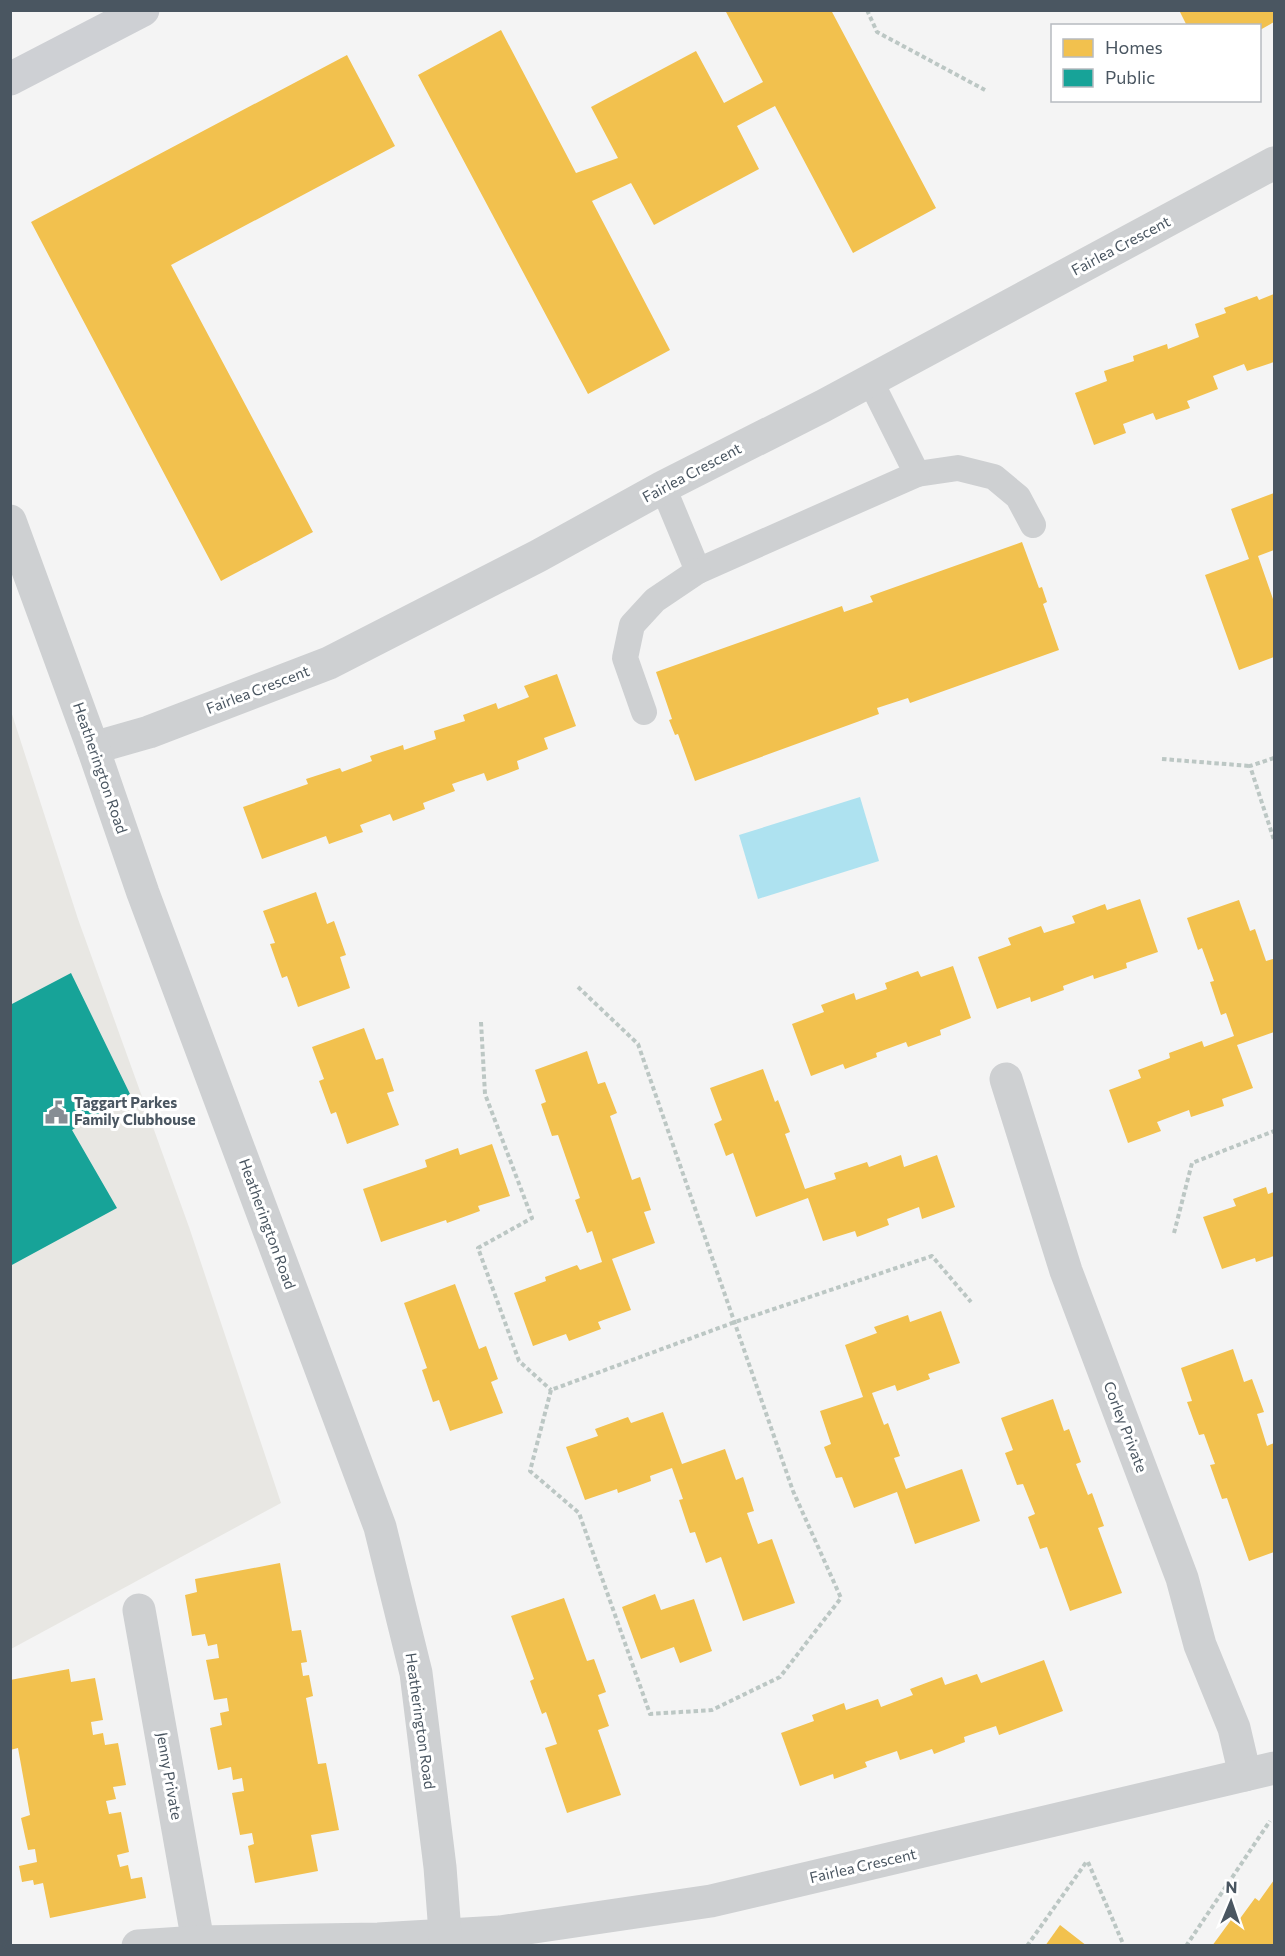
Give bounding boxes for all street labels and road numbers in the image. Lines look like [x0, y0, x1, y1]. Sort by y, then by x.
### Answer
street label: Fairlea Crescent [1068, 212, 1173, 279]
street label: Fairlea Crescent [639, 439, 744, 506]
street label: Fairlea Crescent [203, 661, 312, 717]
street label: Heatherington Road [70, 700, 132, 836]
street label: Heatherington Road [236, 1156, 300, 1291]
street label: Corley Private [1100, 1379, 1152, 1475]
street label: Heatherington Road [402, 1651, 439, 1790]
street label: Jenny Private [153, 1731, 187, 1821]
street label: Fairlea Crescent [808, 1844, 918, 1886]

